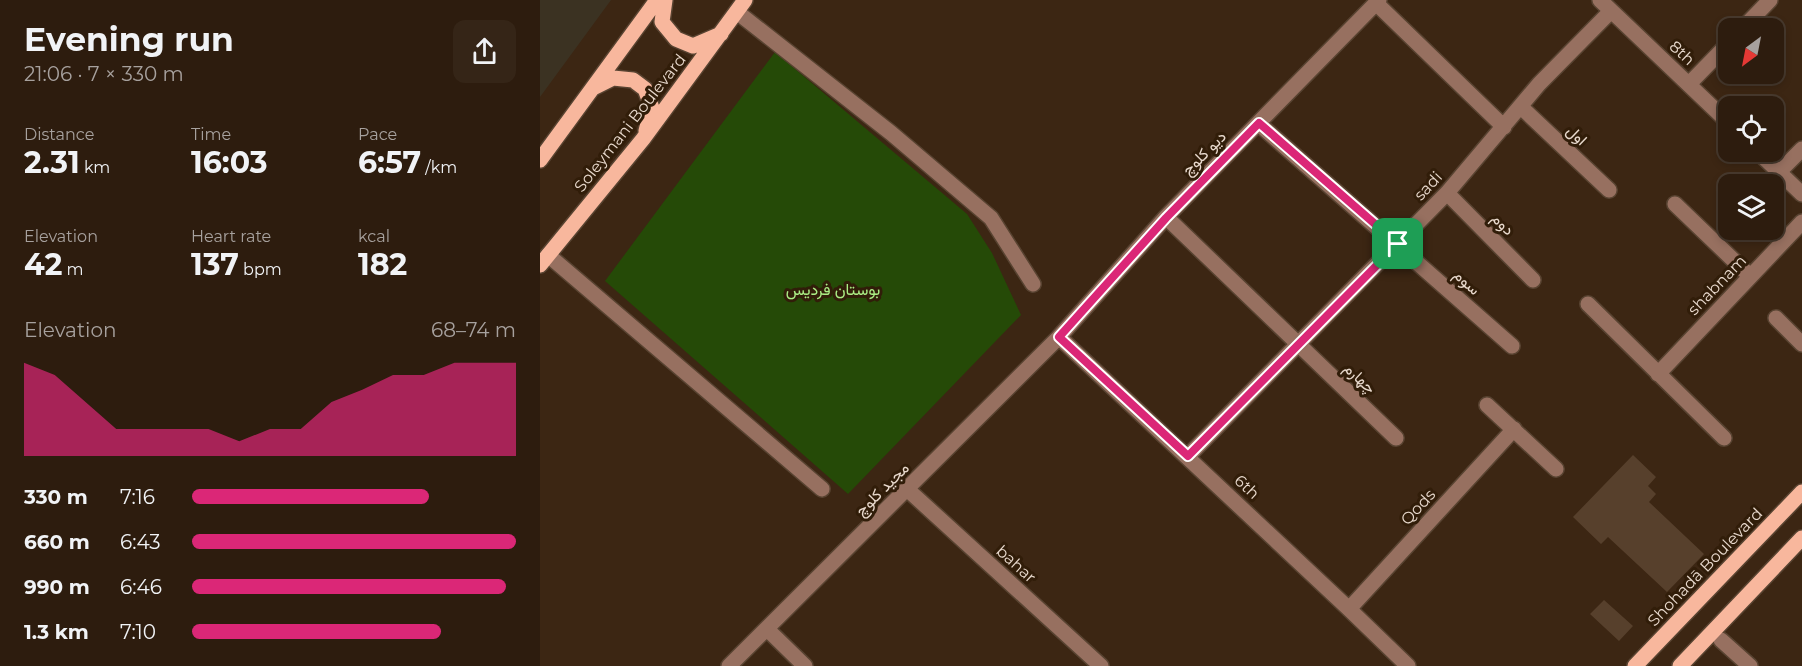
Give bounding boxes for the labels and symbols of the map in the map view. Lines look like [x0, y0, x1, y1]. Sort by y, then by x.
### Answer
north arrow [1718, 18, 1784, 84]
street label: 8th [1665, 37, 1699, 69]
street label: Soleymani Boulevard [570, 50, 690, 196]
street label: اول [1562, 121, 1591, 150]
street label: دیو کلوچ [1178, 127, 1232, 181]
street label: sadi [1410, 168, 1446, 204]
street label: دوم [1487, 209, 1518, 240]
pin [1372, 218, 1423, 269]
street label: shabnam [1684, 251, 1750, 319]
street label: سوم [1449, 265, 1484, 300]
park label: بوستان فردیس [786, 280, 880, 300]
street label: چهارم [1339, 359, 1380, 399]
street label: مجید کلوچ [851, 458, 914, 521]
street label: 6th [1231, 471, 1263, 503]
street label: Qods [1397, 485, 1439, 529]
street label: Shohadā Boulevard [1644, 504, 1766, 630]
street label: bahar [992, 541, 1040, 587]

